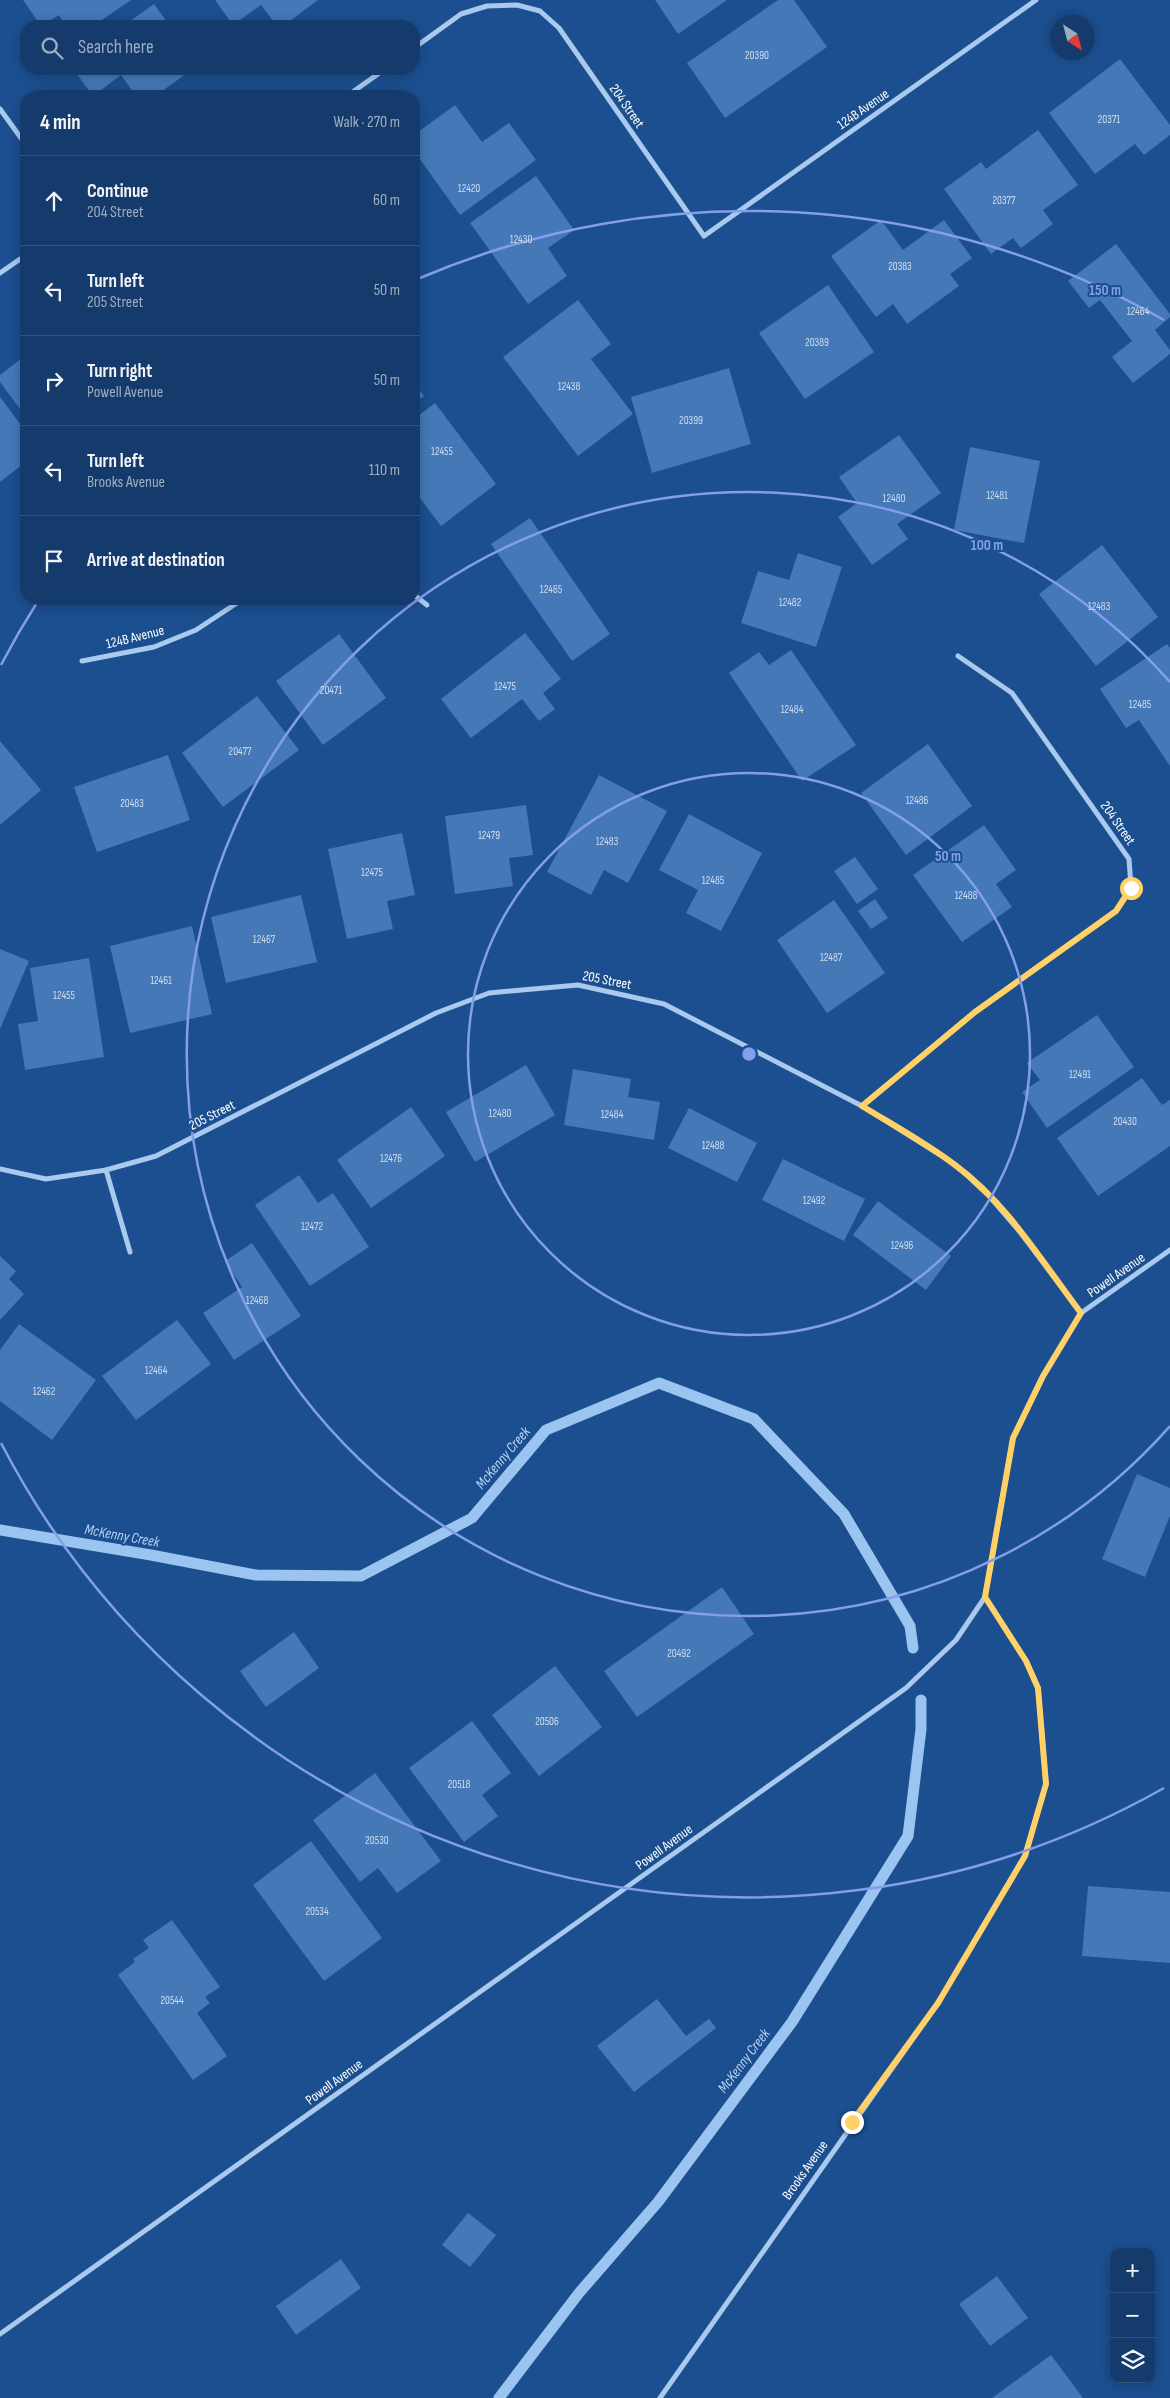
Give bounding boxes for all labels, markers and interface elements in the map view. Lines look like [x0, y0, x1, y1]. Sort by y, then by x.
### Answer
north arrow [1050, 15, 1095, 60]
search box [20, 20, 420, 75]
icon: search [38, 34, 66, 62]
text: Search here [78, 36, 154, 59]
house number: 20390 [745, 49, 769, 62]
street label: 204 Street [606, 81, 648, 131]
street label: 124B Avenue [834, 85, 892, 133]
text: 4 min [40, 110, 81, 135]
text: Walk · 270 m [334, 113, 400, 132]
house number: 20371 [1098, 113, 1120, 126]
text: Continue [87, 180, 148, 203]
house number: 12420 [458, 182, 480, 195]
icon: ahead [40, 187, 68, 215]
text: 60 m [373, 191, 400, 210]
house number: 20377 [993, 194, 1016, 207]
text: 204 Street [87, 203, 144, 222]
house number: 12430 [510, 233, 532, 246]
house number: 20383 [888, 260, 912, 273]
text: Turn left [87, 270, 144, 293]
icon: left [40, 277, 68, 305]
text: 50 m [374, 281, 400, 300]
text: 150 m [1089, 281, 1121, 300]
text: 205 Street [87, 293, 143, 312]
house number: 12464 [1127, 305, 1150, 318]
house number: 20389 [805, 336, 829, 349]
text: Turn right [87, 360, 152, 383]
icon: right [40, 367, 68, 395]
text: 50 m [374, 371, 400, 390]
house number: 12438 [558, 380, 580, 393]
text: Powell Avenue [87, 383, 163, 402]
house number: 20399 [679, 414, 703, 427]
house number: 12455 [431, 445, 453, 458]
text: Turn left [87, 450, 144, 473]
icon: left [40, 457, 68, 485]
text: 110 m [369, 461, 400, 480]
text: Brooks Avenue [87, 473, 165, 492]
house number: 12481 [986, 489, 1008, 502]
house number: 12480 [883, 492, 905, 505]
text: 100 m [971, 536, 1003, 555]
icon: arrive [40, 547, 68, 575]
text: Arrive at destination [87, 549, 225, 572]
house number: 12465 [540, 583, 562, 596]
house number: 12482 [779, 596, 802, 609]
house number: 12483 [1088, 600, 1111, 613]
street label: 124B Avenue [104, 622, 166, 652]
house number: 12475 [494, 680, 516, 693]
house number: 20471 [320, 684, 342, 697]
house number: 12485 [1129, 698, 1151, 711]
house number: 12484 [781, 703, 804, 716]
house number: 20477 [229, 745, 252, 758]
house number: 12486 [906, 794, 929, 807]
house number: 20483 [120, 797, 144, 810]
street label: 204 Street [1097, 798, 1139, 848]
house number: 12479 [478, 829, 500, 842]
house number: 12483 [596, 835, 619, 848]
text: 50 m [935, 847, 961, 866]
house number: 12475 [361, 866, 383, 879]
house number: 12485 [702, 874, 724, 887]
route start [1120, 877, 1143, 900]
house number: 12488 [955, 889, 978, 902]
house number: 12467 [253, 933, 276, 946]
house number: 12487 [820, 951, 843, 964]
street label: 205 Street [581, 967, 633, 993]
house number: 12461 [150, 974, 172, 987]
house number: 12455 [53, 989, 75, 1002]
centre of rings [740, 1045, 758, 1063]
house number: 12491 [1069, 1068, 1091, 1081]
street label: 205 Street [186, 1096, 238, 1134]
house number: 12480 [489, 1107, 511, 1120]
house number: 12484 [601, 1108, 624, 1121]
house number: 20430 [1113, 1115, 1137, 1128]
house number: 12488 [702, 1139, 725, 1152]
house number: 12476 [380, 1152, 402, 1165]
house number: 12492 [803, 1194, 826, 1207]
house number: 12472 [301, 1220, 323, 1233]
house number: 12496 [891, 1239, 914, 1252]
street label: Powell Avenue [1084, 1249, 1148, 1301]
house number: 12468 [246, 1294, 269, 1307]
house number: 12464 [145, 1364, 168, 1377]
house number: 12462 [33, 1385, 56, 1398]
water label: McKenny Creek [471, 1423, 535, 1493]
water label: McKenny Creek [83, 1520, 161, 1552]
house number: 20492 [667, 1647, 691, 1660]
house number: 20506 [535, 1715, 559, 1728]
house number: 20518 [448, 1778, 470, 1791]
street label: Powell Avenue [632, 1821, 696, 1873]
house number: 20530 [365, 1834, 389, 1847]
house number: 20534 [305, 1905, 329, 1918]
house number: 20544 [160, 1994, 184, 2007]
water label: McKenny Creek [714, 2025, 775, 2097]
street label: Powell Avenue [302, 2056, 366, 2108]
route end [841, 2111, 864, 2134]
street label: Brooks Avenue [778, 2137, 832, 2203]
map controls [1110, 2248, 1155, 2383]
button: + [1110, 2248, 1155, 2293]
button: − [1110, 2293, 1155, 2338]
button: layers [1110, 2338, 1155, 2383]

